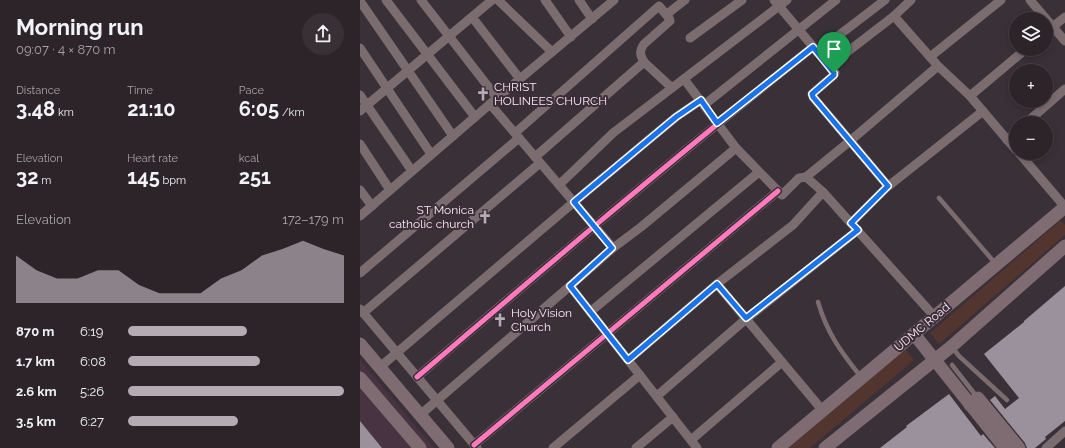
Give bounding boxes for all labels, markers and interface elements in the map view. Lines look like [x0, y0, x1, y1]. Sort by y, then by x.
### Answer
map controls [1009, 12, 1053, 160]
button: layers [1009, 12, 1053, 56]
button: share [302, 13, 344, 55]
text: Morning run [16, 14, 144, 40]
pin [817, 32, 851, 73]
icon: arrive [823, 38, 845, 60]
text: 09:07 · 4 × 870 m [16, 42, 115, 57]
button: + [1009, 64, 1053, 108]
place label: CHRIST HOLINEES CHURCH [494, 80, 607, 108]
text: Distance [16, 84, 60, 97]
text: Time [127, 84, 153, 97]
text: Pace [239, 84, 264, 97]
church icon: CHRIST HOLINEES CHURCH [475, 86, 491, 102]
text: 3.48 [16, 97, 55, 121]
text: 21:10 [127, 97, 176, 121]
text: 6:05 [239, 97, 279, 121]
text: km [55, 106, 74, 119]
text: /km [279, 106, 305, 119]
button: − [1009, 116, 1053, 160]
text: Elevation [16, 152, 63, 165]
text: Heart rate [127, 152, 178, 165]
text: kcal [239, 152, 259, 165]
text: 32 [16, 165, 38, 189]
text: 145 [127, 165, 160, 189]
text: 251 [239, 165, 271, 189]
text: m [38, 174, 51, 187]
text: bpm [160, 174, 186, 187]
place label: ST Monica catholic church [389, 203, 474, 231]
church icon: ST Monica catholic church [477, 209, 493, 225]
text: Elevation [16, 212, 71, 227]
text: 172–179 m [282, 212, 344, 227]
street label: UDMC Road [891, 300, 953, 354]
place label: Holy Vision Church [511, 306, 572, 334]
church icon: Holy Vision Church [492, 312, 508, 328]
text: 870 m [16, 324, 54, 339]
text: 6:19 [80, 324, 103, 339]
text: 1.7 km [16, 354, 55, 369]
text: 6:08 [80, 354, 106, 369]
text: 2.6 km [16, 384, 57, 399]
text: 5:26 [80, 384, 104, 399]
text: 3.5 km [16, 414, 56, 429]
text: 6:27 [80, 414, 104, 429]

